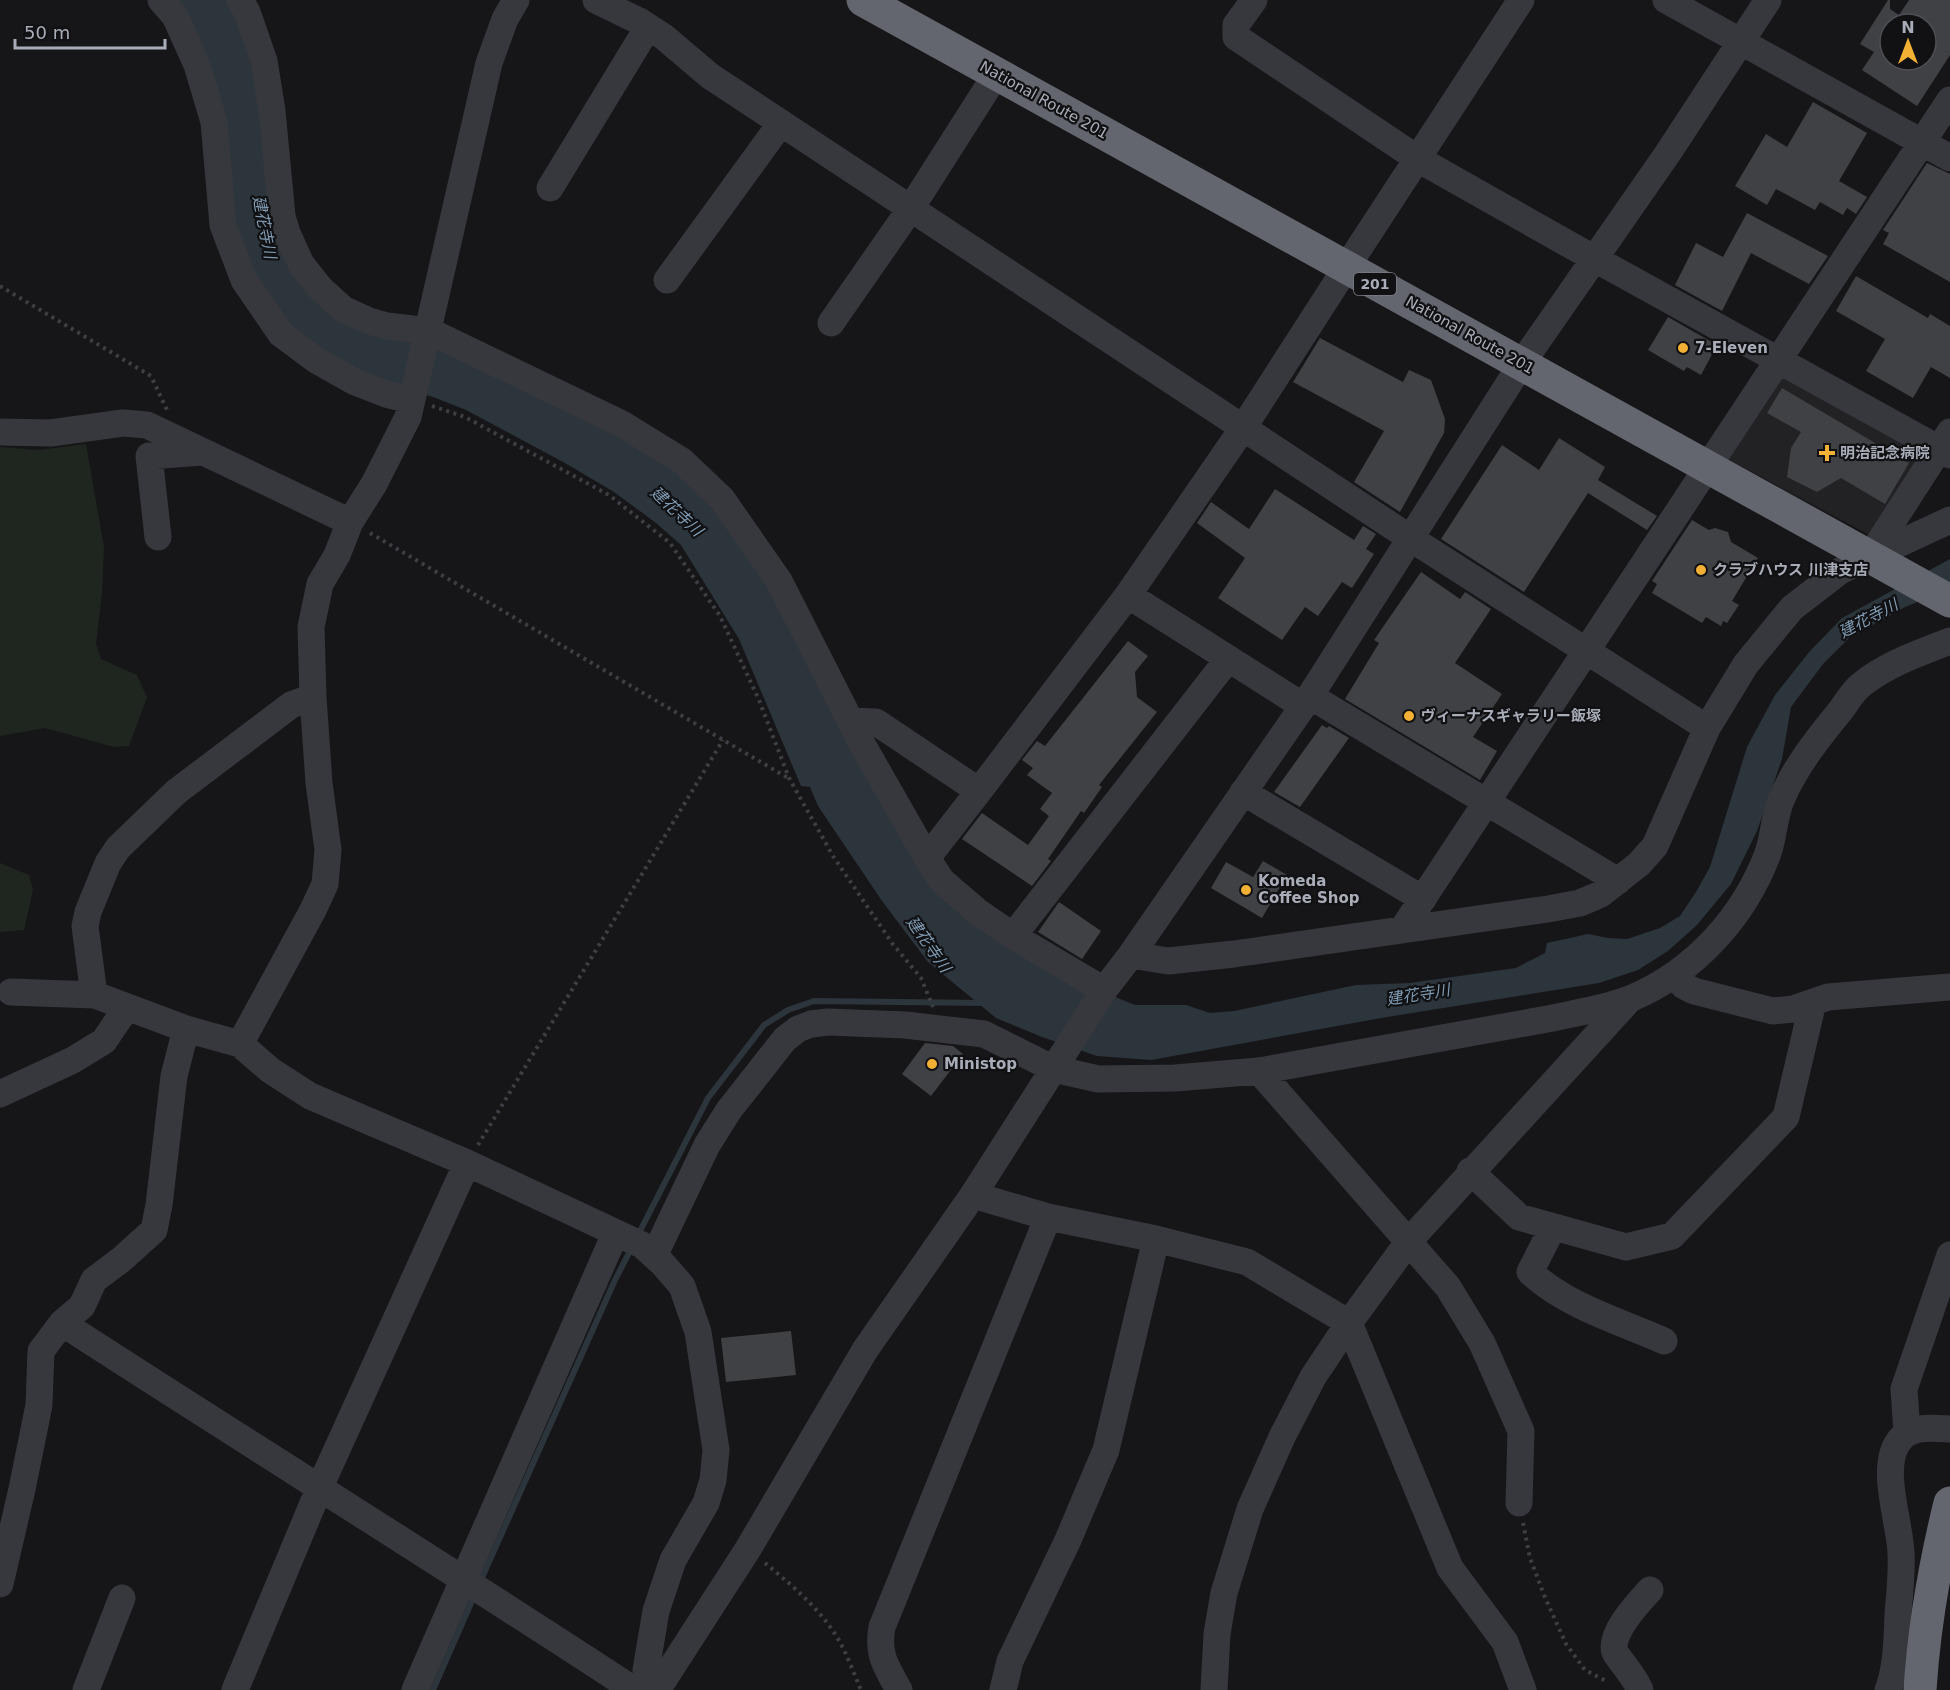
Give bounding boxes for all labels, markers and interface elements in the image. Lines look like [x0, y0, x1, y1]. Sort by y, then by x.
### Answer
scale bar [15, 12, 165, 50]
north arrow [1878, 12, 1938, 72]
text: N [1901, 18, 1915, 37]
text: 50 m [24, 22, 70, 43]
street label: National Route 201 [977, 57, 1111, 143]
water label: 建花寺川 [249, 194, 280, 262]
road number: 201 [1354, 273, 1396, 295]
street label: National Route 201 [1403, 292, 1537, 378]
place label: 7-Eleven [1695, 339, 1768, 357]
marker: 7-Eleven [1676, 341, 1690, 355]
marker: 明治記念病院 [1818, 444, 1836, 462]
place label: 明治記念病院 [1840, 444, 1930, 462]
water label: 建花寺川 [647, 483, 708, 541]
place label: クラブハウス 川津支店 [1713, 561, 1868, 579]
marker: クラブハウス 川津支店 [1694, 563, 1708, 577]
water label: 建花寺川 [1836, 594, 1903, 642]
place label: ヴィーナスギャラリー飯塚 [1421, 707, 1601, 725]
marker: ヴィーナスギャラリー飯塚 [1402, 709, 1416, 723]
place label: Komeda Coffee Shop [1258, 872, 1360, 907]
marker: Komeda Coffee Shop [1239, 883, 1253, 897]
water label: 建花寺川 [902, 913, 956, 978]
water label: 建花寺川 [1385, 980, 1453, 1009]
place label: Ministop [944, 1055, 1017, 1073]
marker: Ministop [925, 1057, 939, 1071]

